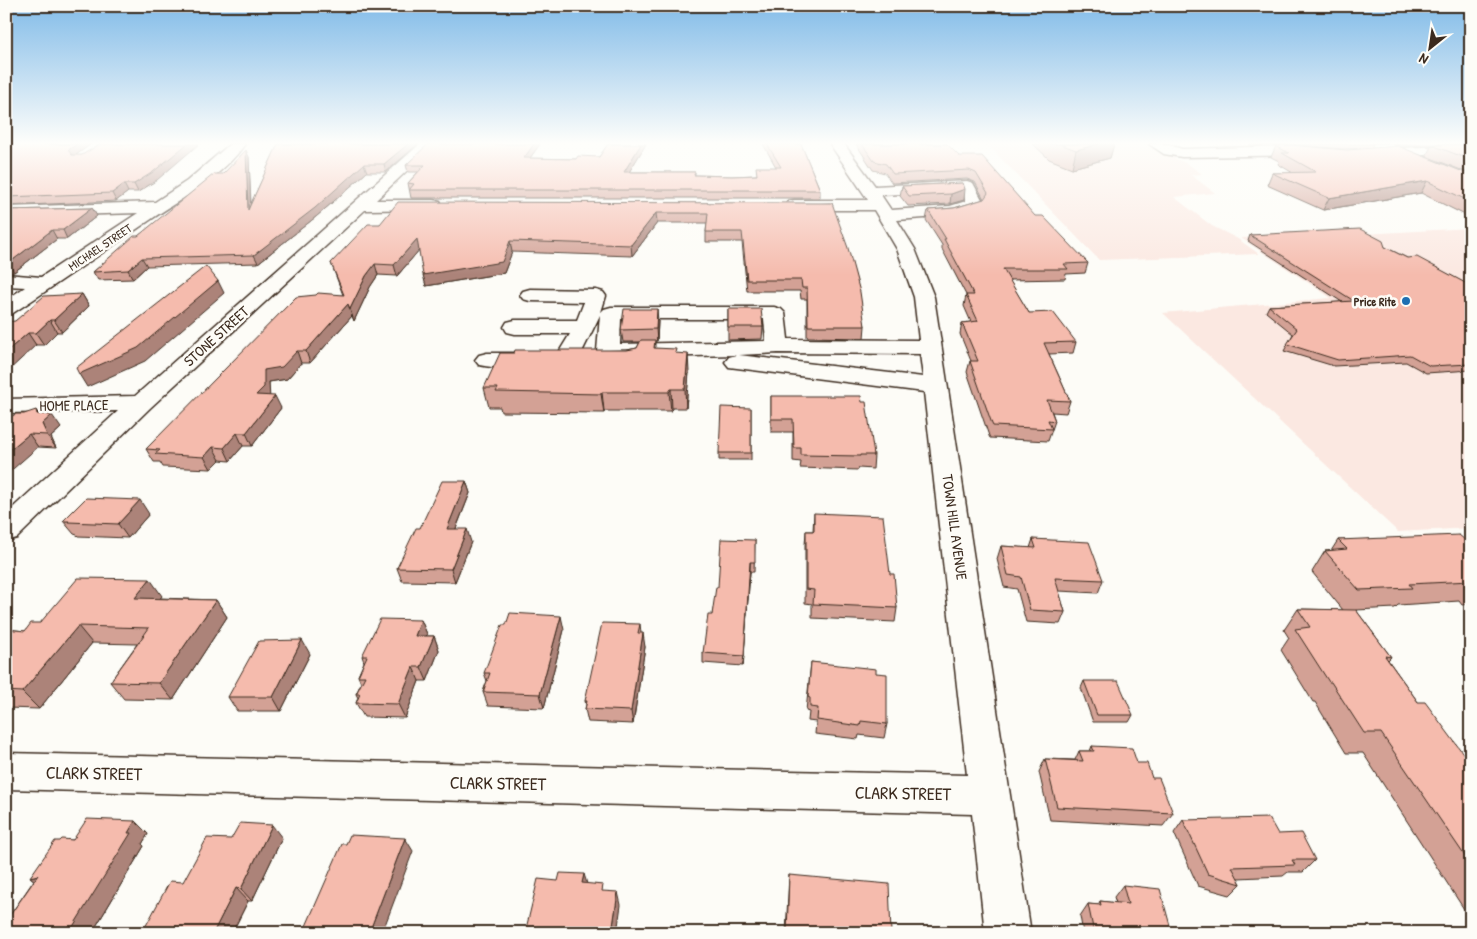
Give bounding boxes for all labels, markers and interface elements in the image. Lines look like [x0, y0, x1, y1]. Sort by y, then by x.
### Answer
north arrow [1404, 22, 1454, 72]
text: N [1415, 49, 1431, 70]
street label: MICHAEL STREET [65, 219, 135, 275]
place label: Price Rite [1354, 293, 1396, 310]
marker: Price Rite [1400, 295, 1412, 307]
street label: STONE STREET [179, 300, 254, 371]
street label: HOME PLACE [39, 394, 109, 416]
street label: TOWN HILL AVENUE [937, 473, 973, 582]
street label: CLARK STREET [46, 760, 143, 786]
street label: CLARK STREET [450, 770, 547, 796]
street label: CLARK STREET [855, 780, 952, 806]

